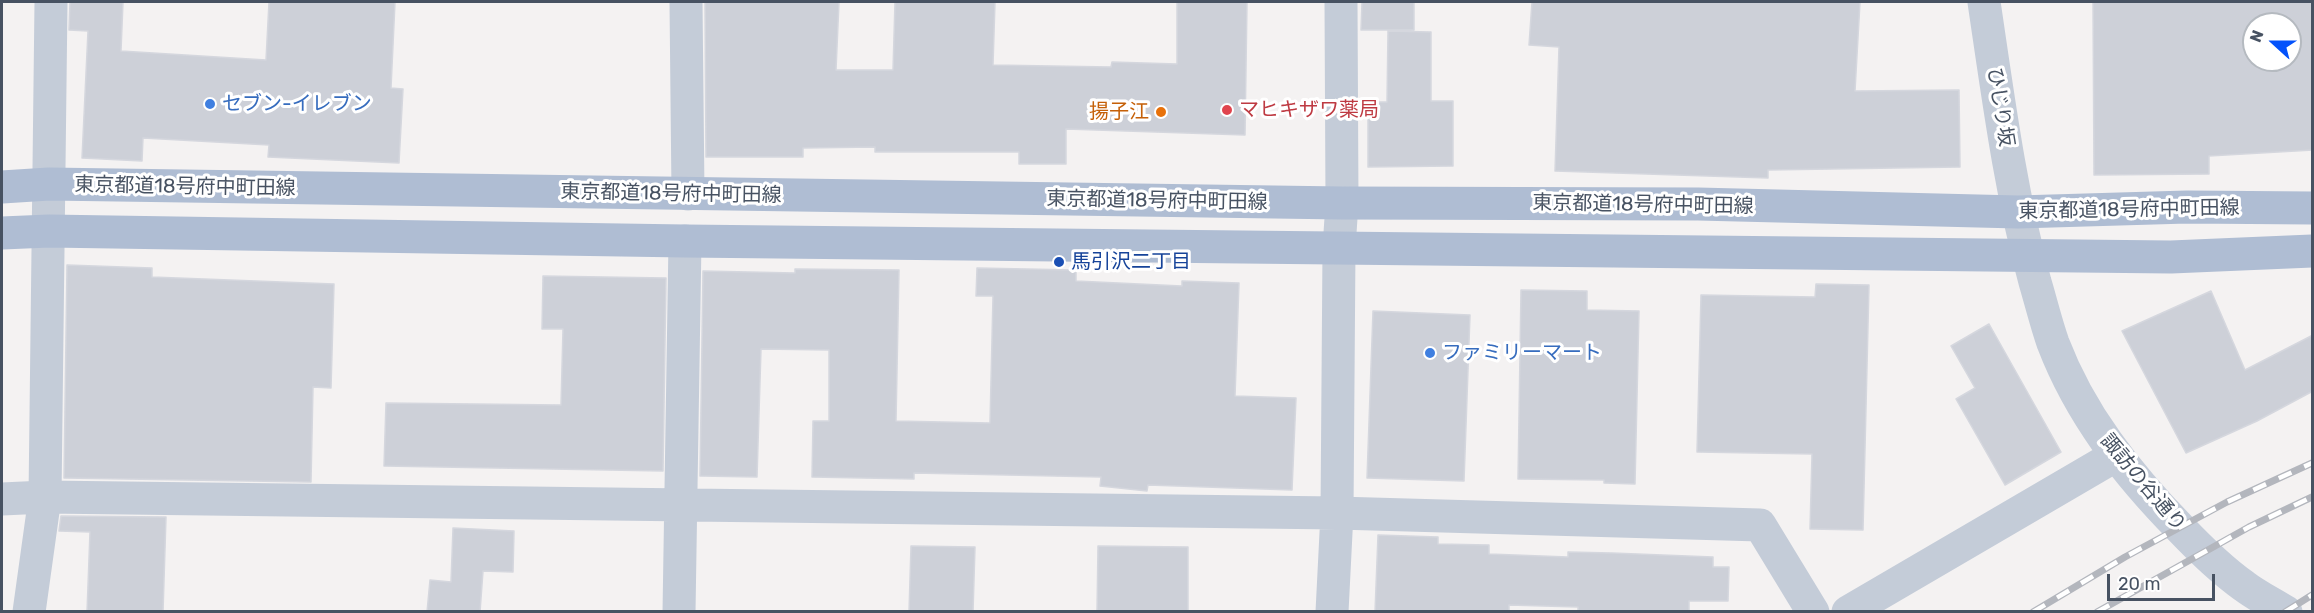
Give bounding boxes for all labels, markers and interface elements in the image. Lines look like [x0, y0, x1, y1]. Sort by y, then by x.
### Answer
north arrow [2242, 12, 2302, 72]
text: N [2246, 27, 2268, 45]
street label: ひじり坂 [1982, 66, 2018, 148]
place label: セブン-イレブン [222, 92, 372, 116]
marker: セブン-イレブン [203, 97, 217, 111]
place label: マヒキザワ薬局 [1239, 98, 1379, 122]
place label: 揚子江 [1089, 100, 1149, 124]
marker: マヒキザワ薬局 [1220, 103, 1234, 117]
marker: 揚子江 [1154, 105, 1168, 119]
street label: 東京都道18号府中町田線 [74, 173, 296, 201]
street label: 東京都道18号府中町田線 [560, 180, 782, 208]
street label: 東京都道18号府中町田線 [1046, 187, 1268, 215]
street label: 東京都道18号府中町田線 [1532, 191, 1754, 219]
street label: 東京都道18号府中町田線 [2018, 196, 2240, 224]
place label: 馬引沢二丁目 [1071, 250, 1191, 274]
marker: 馬引沢二丁目 [1052, 255, 1066, 269]
place label: ファミリーマート [1442, 341, 1602, 365]
marker: ファミリーマート [1423, 346, 1437, 360]
street label: 諏訪の谷通り [2095, 429, 2191, 537]
scale bar [2110, 562, 2218, 600]
text: 20 m [2118, 573, 2160, 595]

